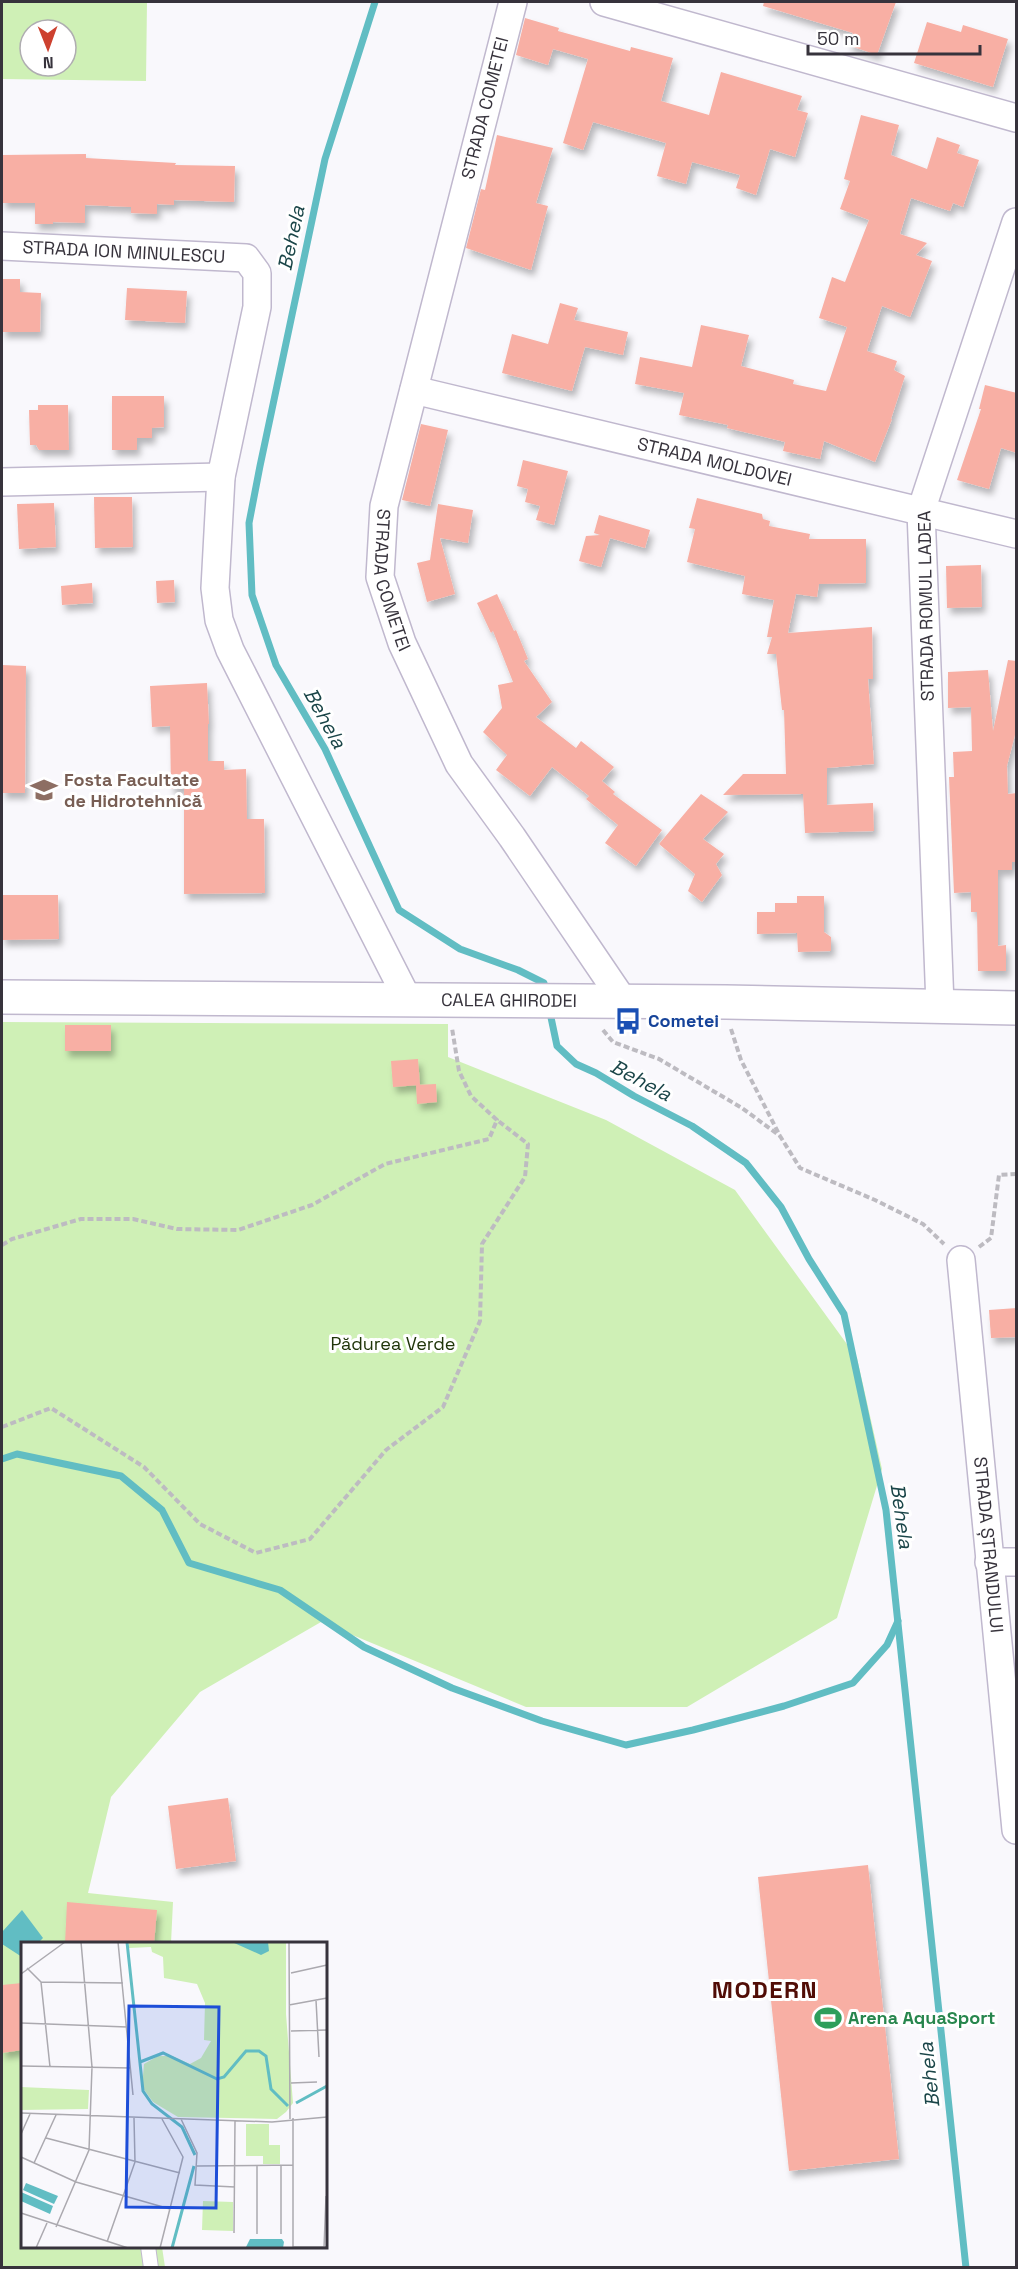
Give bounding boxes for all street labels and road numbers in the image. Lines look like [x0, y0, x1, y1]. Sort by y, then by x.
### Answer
street label: STRADA COMETEI [456, 34, 513, 181]
street label: STRADA ION MINULESCU [22, 235, 226, 268]
street label: STRADA MOLDOVEI [635, 432, 794, 491]
street label: STRADA COMETEI [369, 508, 416, 655]
street label: STRADA ROMUL LADEA [912, 510, 939, 702]
street label: CALEA GHIRODEI [441, 988, 577, 1012]
street label: STRADA ȘTRANDULUI [969, 1455, 1009, 1634]

